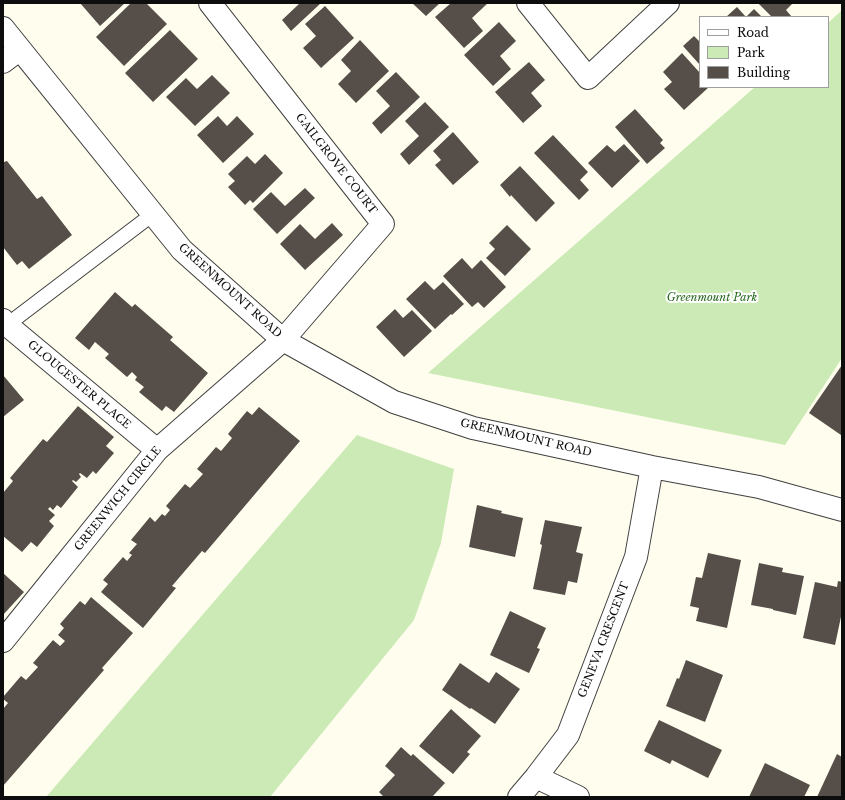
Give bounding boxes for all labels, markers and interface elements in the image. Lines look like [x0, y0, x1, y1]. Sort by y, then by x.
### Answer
legend [699, 16, 829, 88]
text: Road [737, 25, 769, 40]
text: Park [737, 45, 765, 60]
text: Building [737, 65, 790, 80]
street label: GAILGROVE COURT [293, 111, 379, 217]
street label: GREENMOUNT ROAD [176, 241, 284, 341]
park label: Greenmount Park [667, 291, 757, 305]
street label: GLOUCESTER PLACE [25, 338, 133, 432]
street label: GREENMOUNT ROAD [459, 416, 593, 460]
street label: GREENWICH CIRCLE [72, 444, 164, 554]
street label: GENEVA CRESCENT [576, 580, 632, 700]

